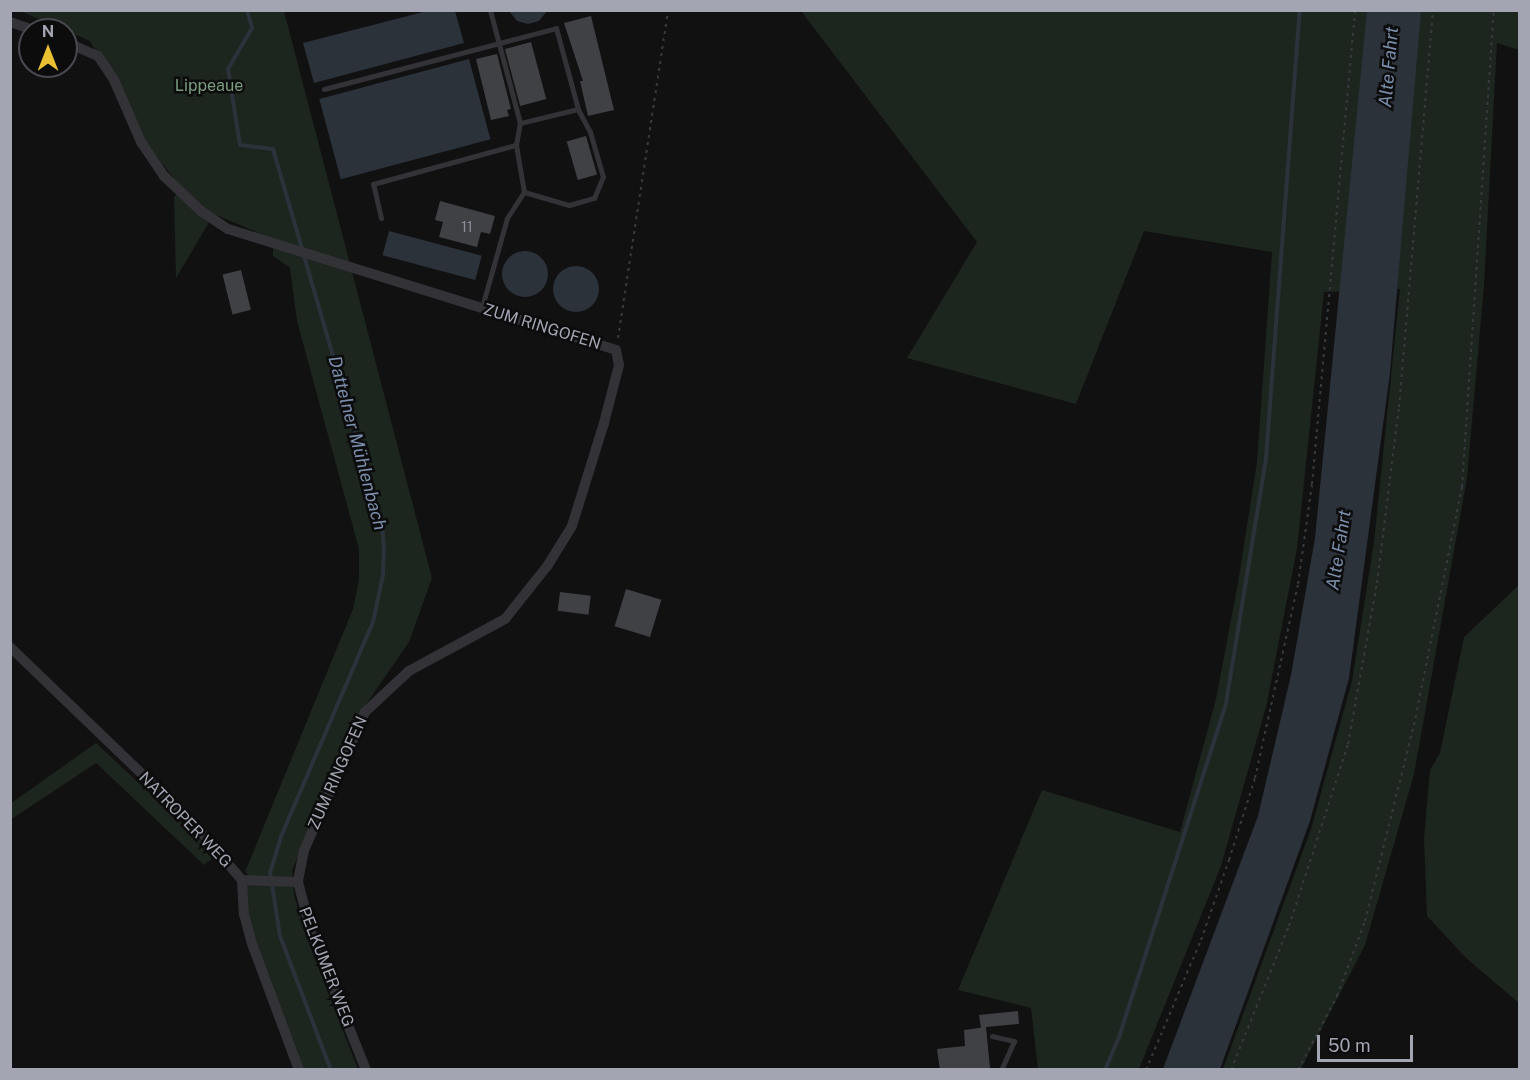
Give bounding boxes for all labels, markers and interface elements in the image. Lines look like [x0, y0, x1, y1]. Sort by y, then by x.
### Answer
north arrow [18, 18, 78, 78]
text: N [42, 22, 54, 41]
water label: Alte Fahrt [1375, 26, 1403, 108]
park label: Lippeaue [175, 76, 243, 96]
house number: 11 [461, 219, 473, 235]
street label: ZUM RINGOFEN [481, 300, 603, 354]
water label: Dattelner Mühlenbach [323, 353, 391, 533]
water label: Alte Fahrt [1322, 508, 1356, 592]
street label: ZUM RINGOFEN [304, 713, 372, 833]
street label: NATROPER WEG [134, 768, 236, 872]
street label: PELKUMER WEG [294, 904, 358, 1030]
scale bar [1320, 1023, 1416, 1061]
text: 50 m [1328, 1035, 1371, 1056]

